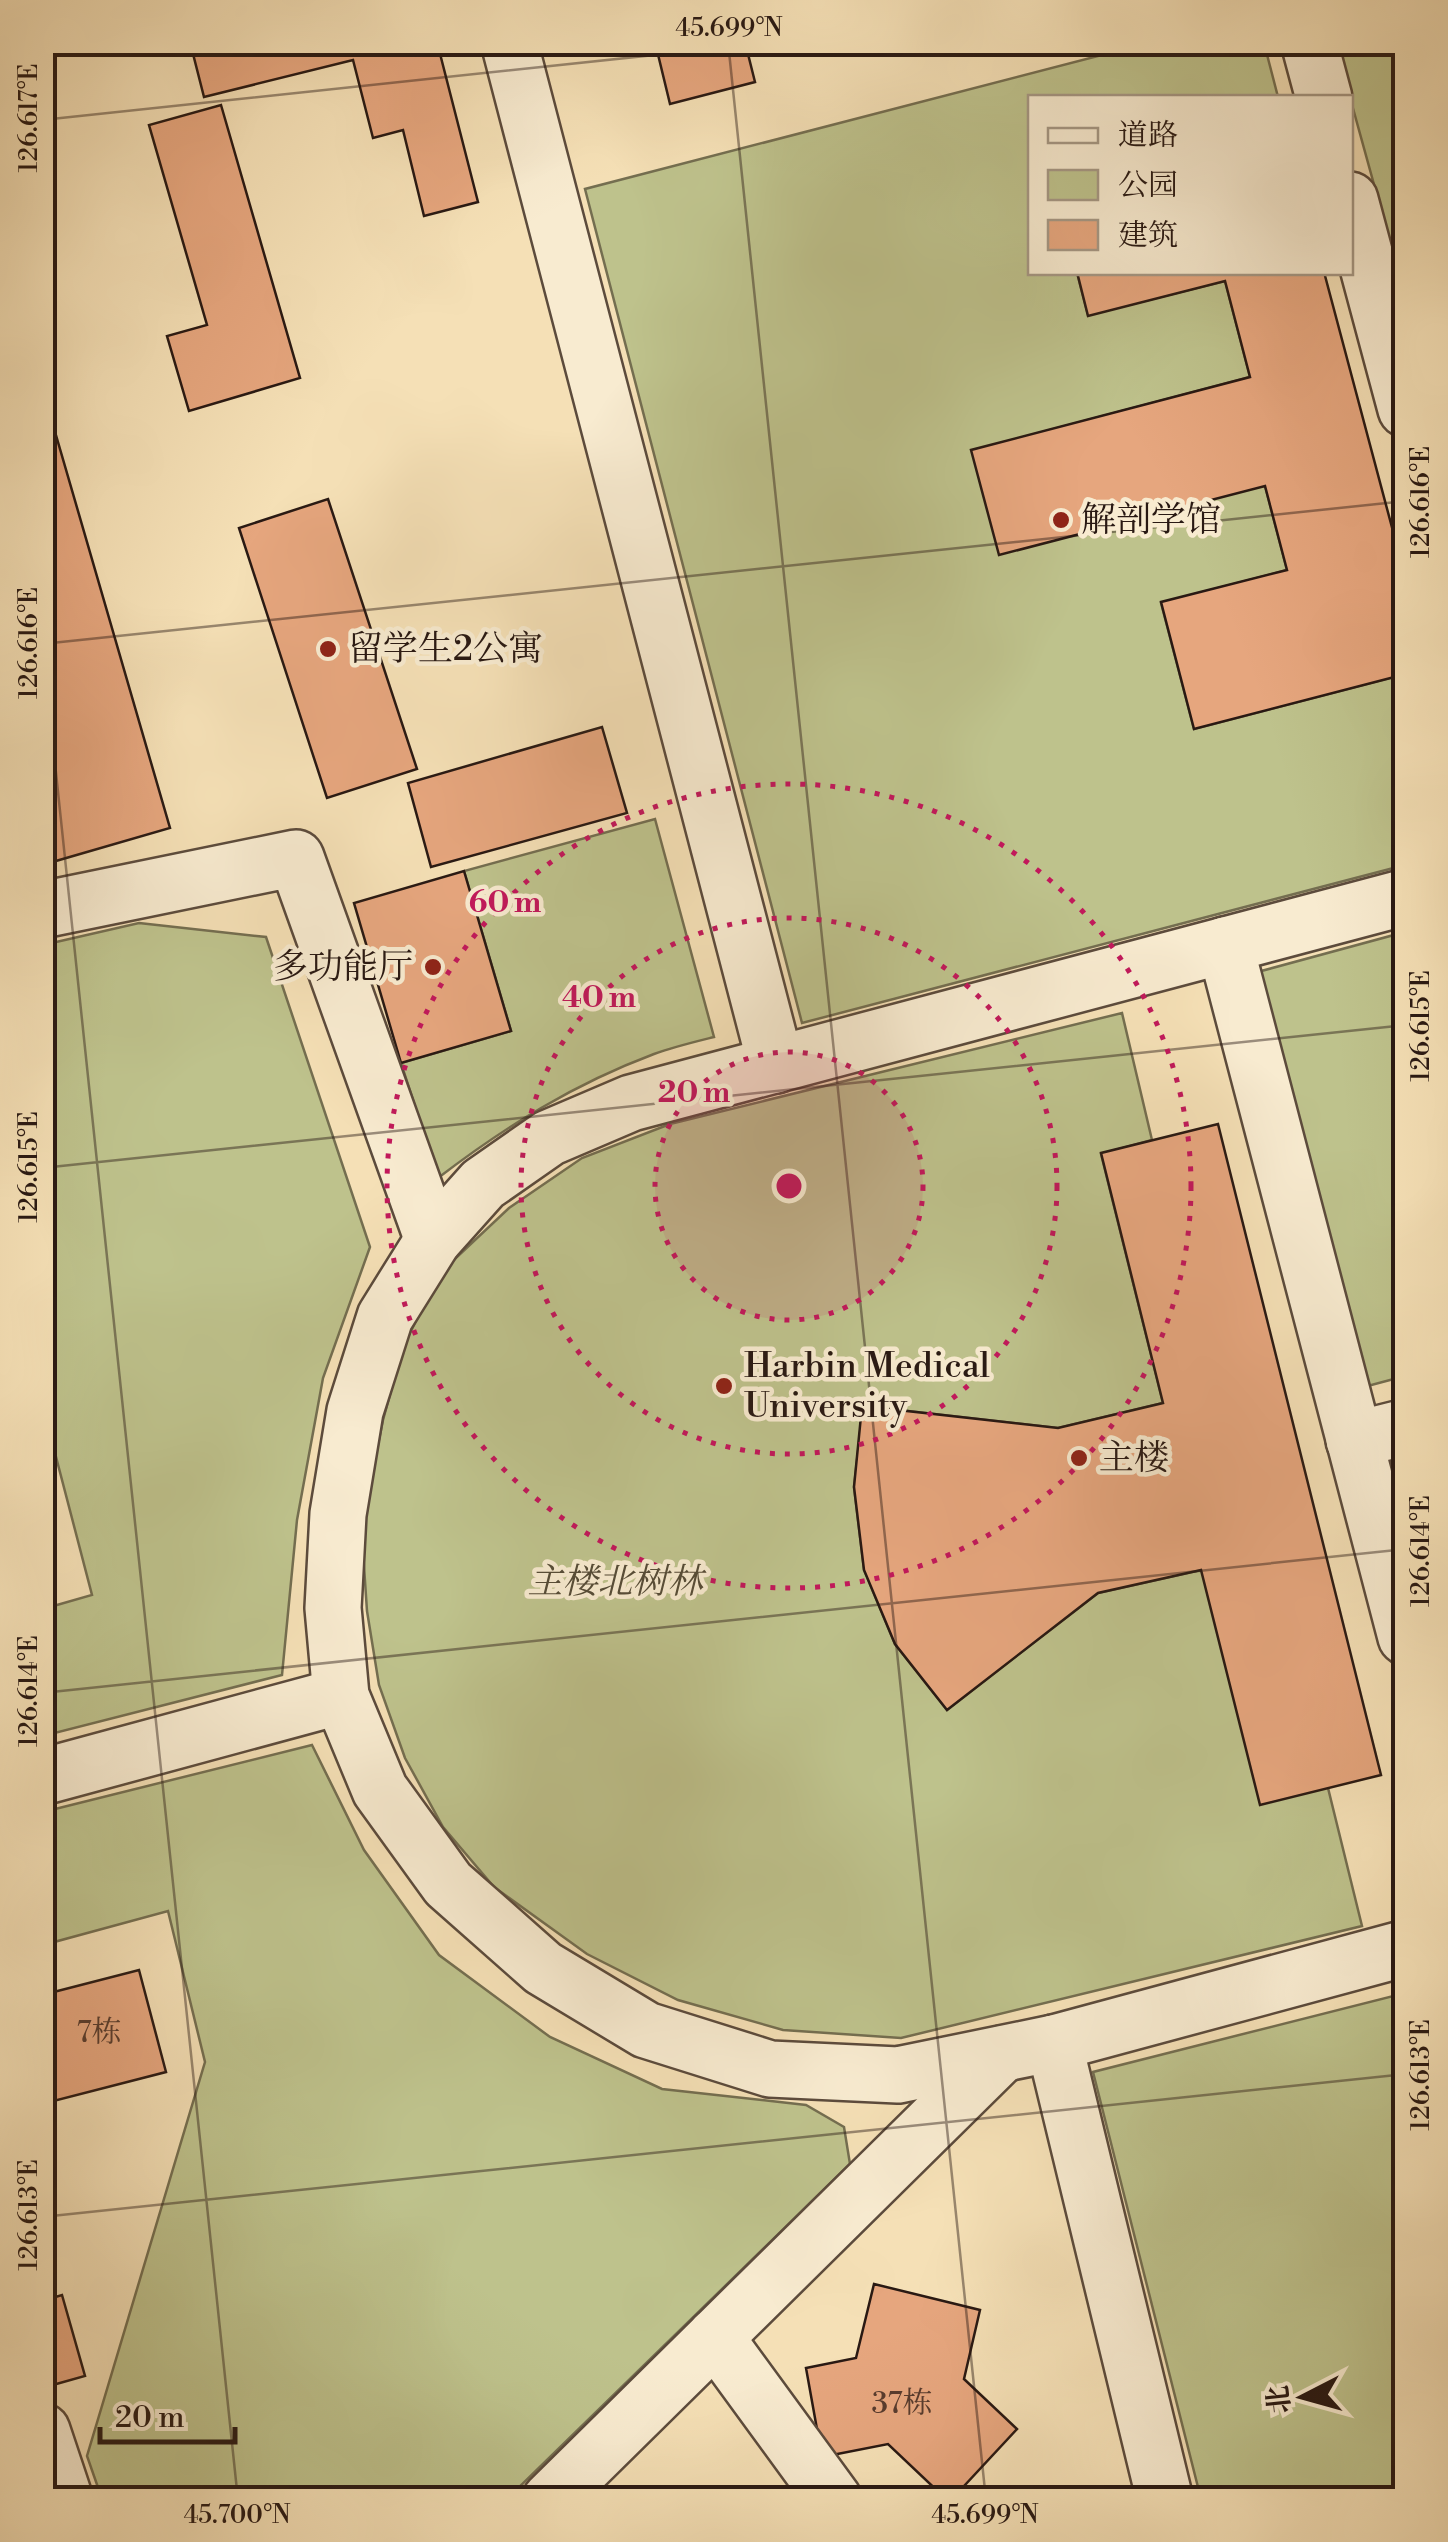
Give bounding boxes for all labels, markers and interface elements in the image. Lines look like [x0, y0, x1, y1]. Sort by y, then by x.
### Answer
text: 45.699°N [675, 13, 783, 44]
text: 126.617°E [14, 63, 45, 173]
legend [1028, 95, 1353, 275]
text: 道路 [1118, 117, 1178, 155]
text: 公园 [1118, 167, 1178, 205]
text: 建筑 [1118, 217, 1178, 255]
text: 126.616°E [1406, 446, 1437, 558]
place label: 解剖学馆 [1081, 499, 1221, 542]
marker: 解剖学馆 [1050, 509, 1072, 531]
text: 126.616°E [14, 587, 45, 699]
place label: 留学生2公寓 [348, 628, 543, 671]
marker: 留学生2公寓 [317, 638, 339, 660]
text: 60 m [469, 884, 541, 922]
place label: 多功能厅 [273, 946, 413, 989]
marker: 多功能厅 [422, 956, 444, 978]
text: 126.615°E [1406, 970, 1437, 1082]
text: 40 m [562, 979, 636, 1017]
text: 20 m [658, 1074, 730, 1112]
text: 126.615°E [14, 1111, 45, 1223]
centre of rings [771, 1168, 807, 1204]
place label: Harbin Medical University [744, 1345, 990, 1428]
marker: Harbin Medical University [713, 1375, 735, 1397]
place label: 主楼 [1099, 1437, 1169, 1480]
marker: 主楼 [1068, 1447, 1090, 1469]
text: 126.614°E [1406, 1495, 1437, 1607]
park label: 主楼北树林 [527, 1561, 707, 1604]
text: 126.614°E [14, 1635, 45, 1747]
house number: 7栋 [76, 2014, 122, 2052]
text: 126.613°E [1406, 2019, 1437, 2131]
text: 126.613°E [14, 2159, 45, 2271]
north arrow [1253, 2347, 1353, 2447]
scale bar [100, 2382, 235, 2444]
text: 北 [1261, 2384, 1298, 2415]
house number: 37栋 [871, 2385, 933, 2423]
text: 20 m [115, 2399, 184, 2437]
text: 45.700°N [183, 2500, 291, 2531]
text: 45.699°N [931, 2500, 1039, 2531]

